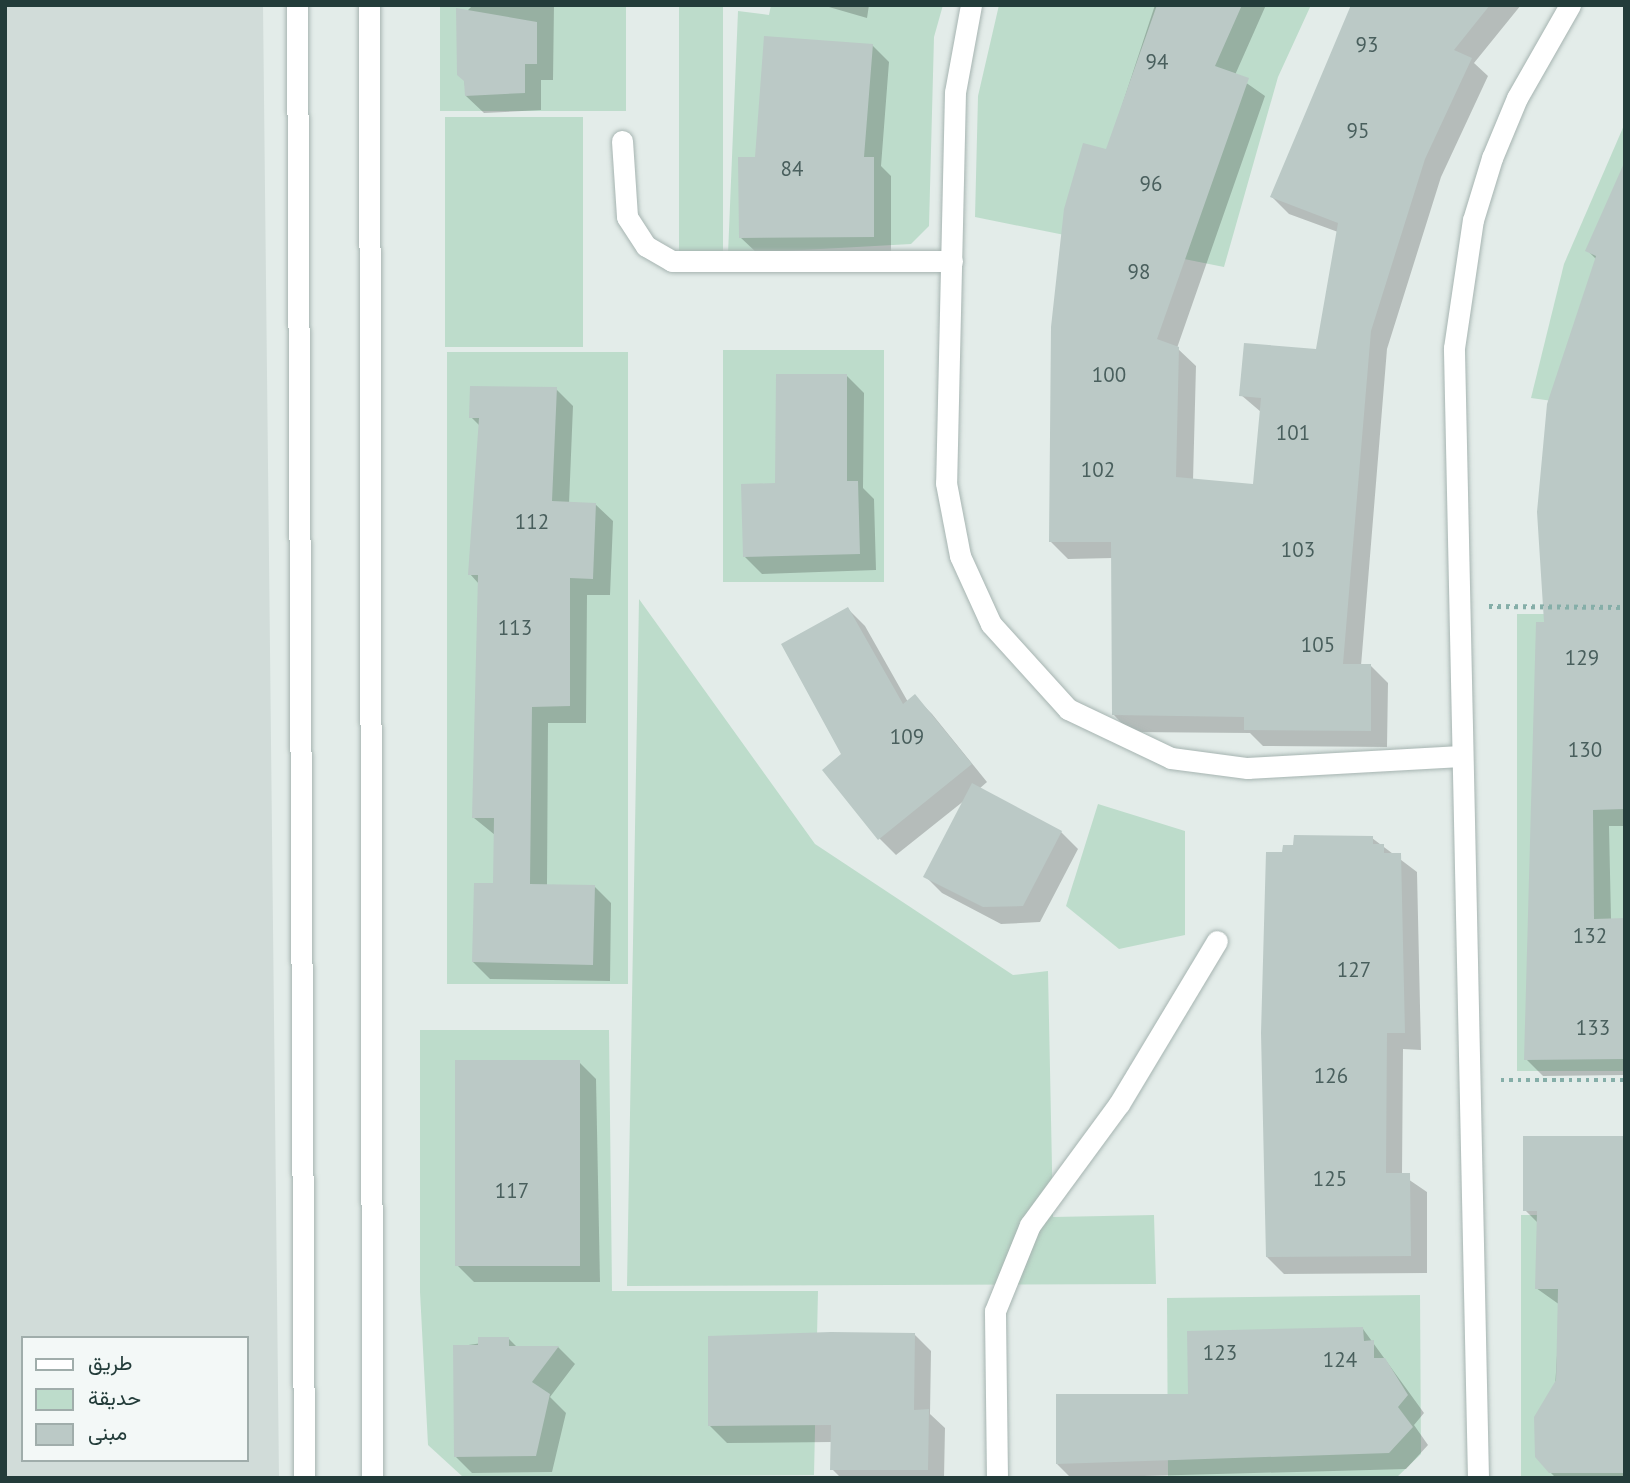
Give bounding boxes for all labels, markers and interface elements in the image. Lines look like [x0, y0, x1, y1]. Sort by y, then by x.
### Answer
house number: 93 [1356, 32, 1378, 58]
house number: 94 [1146, 49, 1168, 75]
house number: 95 [1347, 118, 1369, 144]
house number: 84 [781, 156, 803, 182]
house number: 96 [1140, 171, 1162, 197]
house number: 98 [1128, 259, 1150, 285]
house number: 100 [1092, 362, 1126, 388]
house number: 101 [1276, 420, 1310, 446]
house number: 102 [1081, 457, 1115, 483]
house number: 112 [515, 509, 549, 535]
house number: 103 [1281, 537, 1315, 563]
house number: 113 [498, 615, 532, 641]
house number: 105 [1301, 632, 1335, 658]
house number: 129 [1565, 645, 1599, 671]
house number: 109 [890, 724, 924, 750]
house number: 130 [1568, 737, 1602, 763]
house number: 132 [1573, 923, 1607, 949]
house number: 127 [1337, 957, 1371, 983]
house number: 133 [1576, 1015, 1610, 1041]
house number: 126 [1314, 1063, 1348, 1089]
house number: 125 [1313, 1166, 1347, 1192]
house number: 117 [495, 1178, 529, 1204]
legend [21, 1336, 248, 1462]
house number: 123 [1203, 1340, 1237, 1366]
house number: 124 [1323, 1347, 1357, 1373]
text: طريق [88, 1349, 133, 1376]
text: حديقة [88, 1384, 141, 1411]
text: مبنى [88, 1419, 127, 1446]

